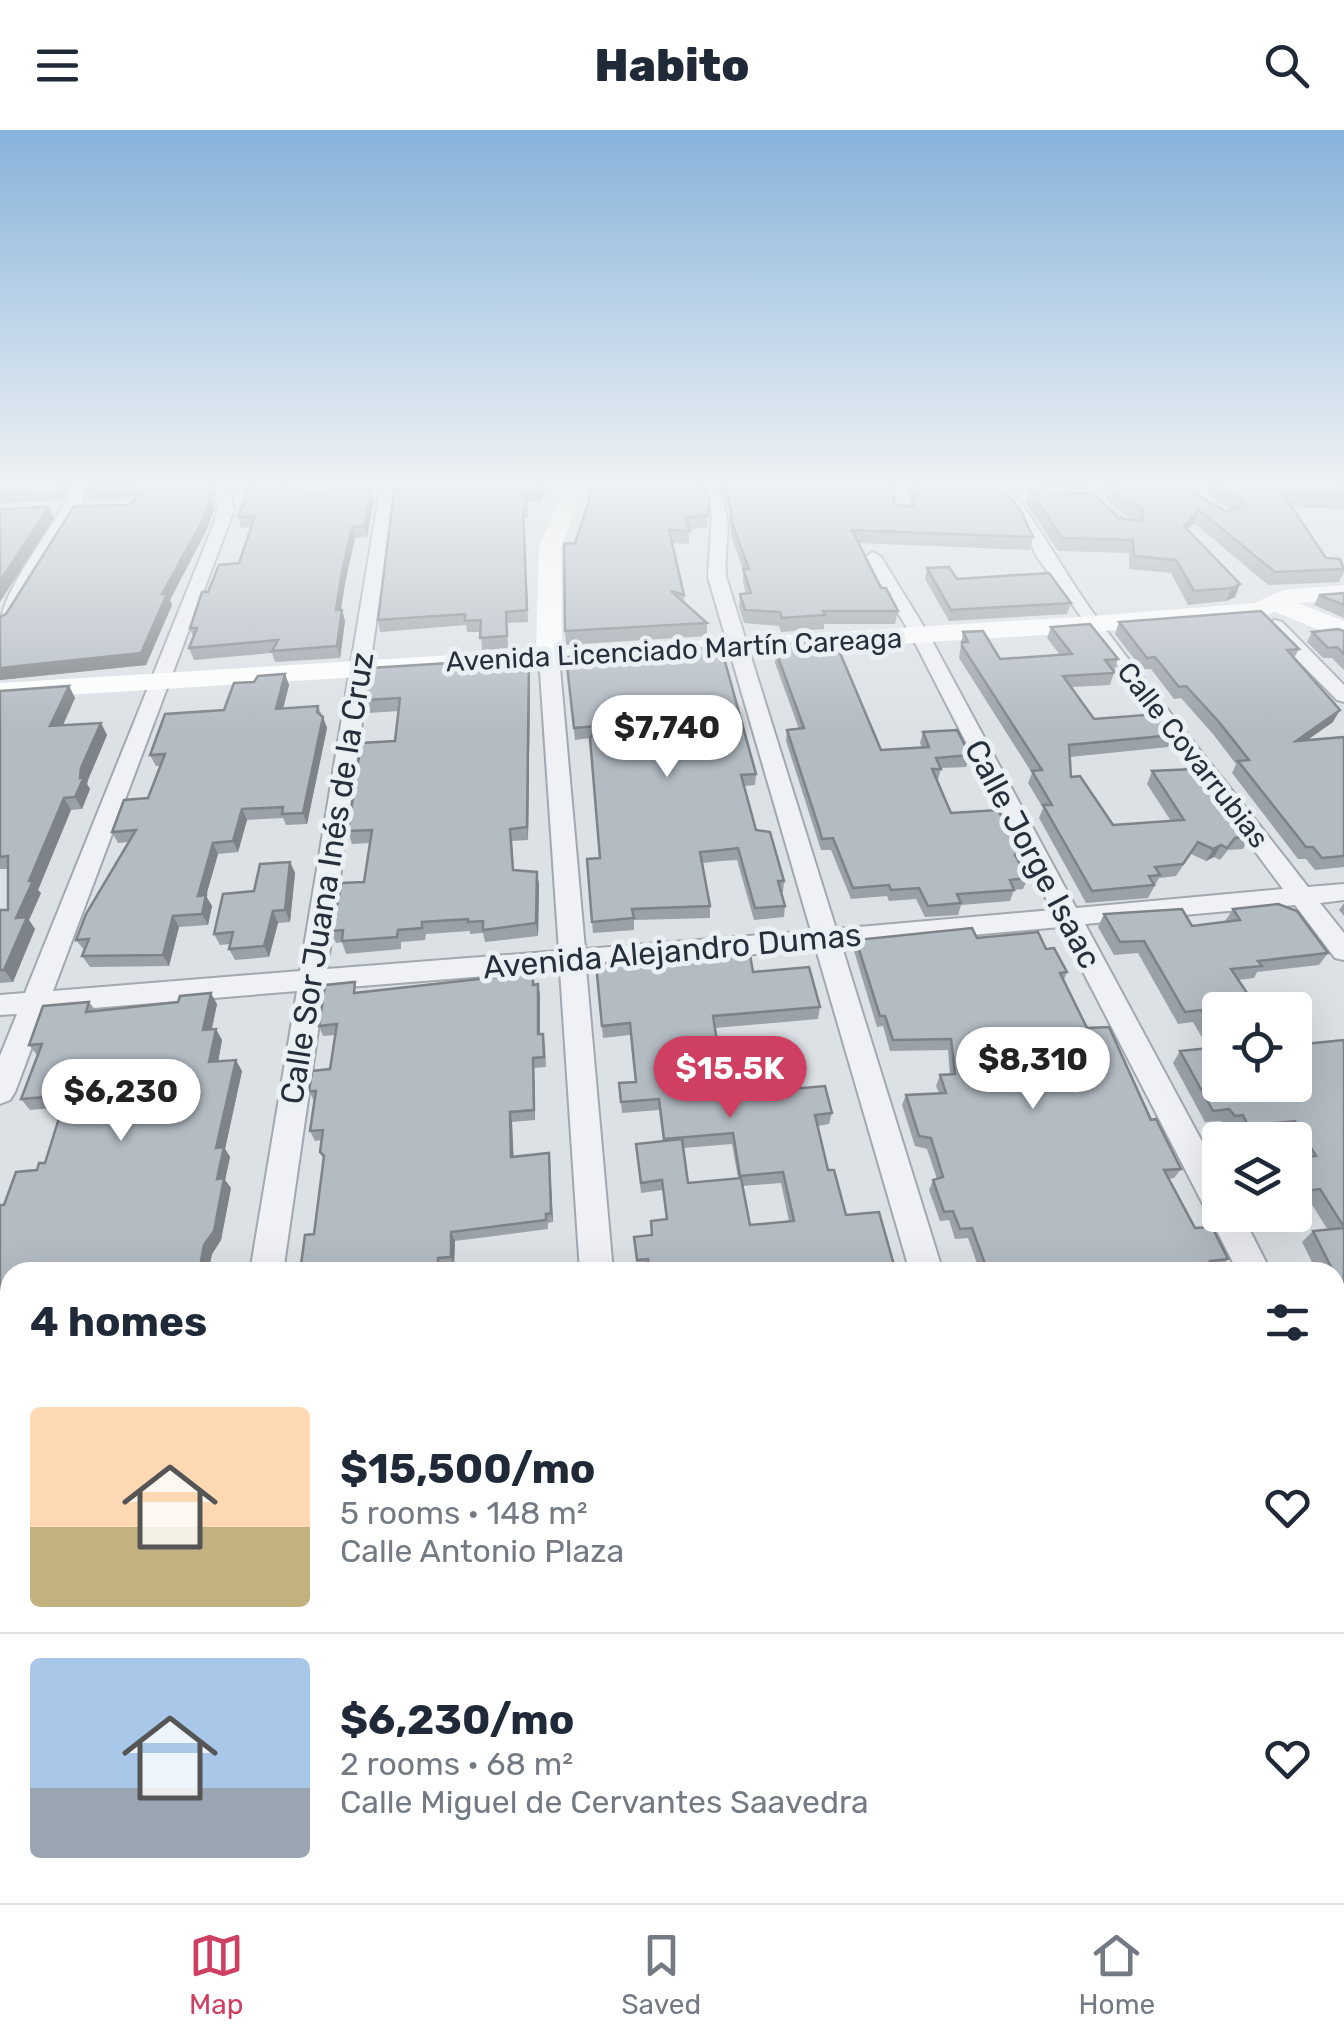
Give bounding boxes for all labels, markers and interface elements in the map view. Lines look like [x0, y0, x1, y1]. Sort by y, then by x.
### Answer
icon: menu [30, 38, 85, 93]
icon: search [1259, 38, 1314, 93]
text: Habito [595, 39, 749, 92]
street label: Avenida Licenciado Martín Careaga [445, 622, 903, 678]
street label: Calle Sor Juana Inés de la Cruz [272, 649, 382, 1107]
street label: Calle Covarrubias [1110, 656, 1276, 854]
pin: $7,740 [586, 695, 748, 780]
text: $7,740 [614, 708, 720, 746]
street label: Calle Jorge Isaac [957, 733, 1109, 975]
street label: Avenida Alejandro Dumas [481, 916, 863, 986]
map controls [1202, 992, 1312, 1232]
button: locate [1202, 992, 1312, 1102]
pin: $8,310 [952, 1027, 1114, 1112]
pin: $15.5K [649, 1036, 811, 1121]
text: $8,310 [978, 1040, 1088, 1078]
text: $15.5K [676, 1049, 784, 1087]
pin: $6,230 [40, 1059, 202, 1144]
text: $6,230 [64, 1072, 178, 1110]
button: layers [1202, 1122, 1312, 1232]
icon: filters [1260, 1295, 1315, 1350]
text: 4 homes [30, 1297, 207, 1347]
text: $15,500/mo [340, 1444, 596, 1494]
icon: home [110, 1447, 230, 1567]
icon: heart [1260, 1480, 1315, 1535]
text: 5 rooms · 148 m² [340, 1494, 588, 1532]
text: Calle Antonio Plaza [340, 1532, 624, 1570]
text: $6,230/mo [340, 1695, 574, 1745]
icon: home [110, 1698, 230, 1818]
icon: heart [1260, 1731, 1315, 1786]
text: 2 rooms · 68 m² [340, 1745, 573, 1783]
text: Calle Miguel de Cervantes Saavedra [340, 1783, 869, 1821]
tab: Map [189, 1928, 244, 2021]
tab: Saved [621, 1928, 701, 2021]
tab: Home [1079, 1928, 1155, 2021]

